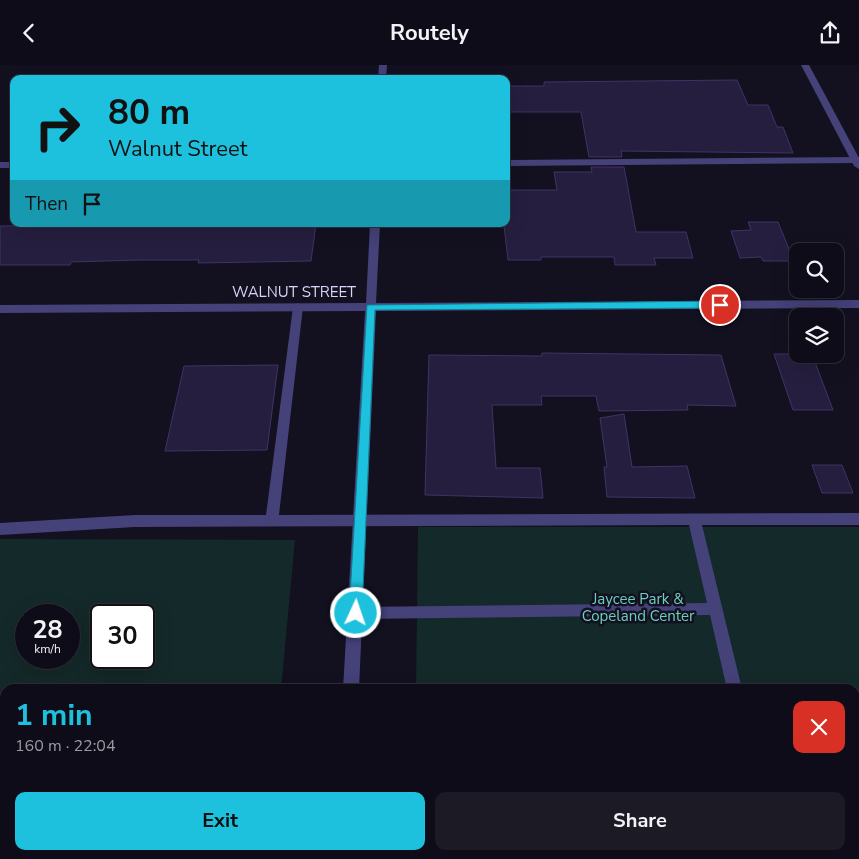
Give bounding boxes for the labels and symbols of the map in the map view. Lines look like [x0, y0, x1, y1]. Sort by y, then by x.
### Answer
street label: WALNUT STREET [232, 282, 356, 302]
pin [699, 284, 741, 326]
position arrow [329, 586, 381, 638]
park label: Jaycee Park & Copeland Center [582, 589, 695, 626]
speed limit sign: 30 [90, 604, 155, 669]

